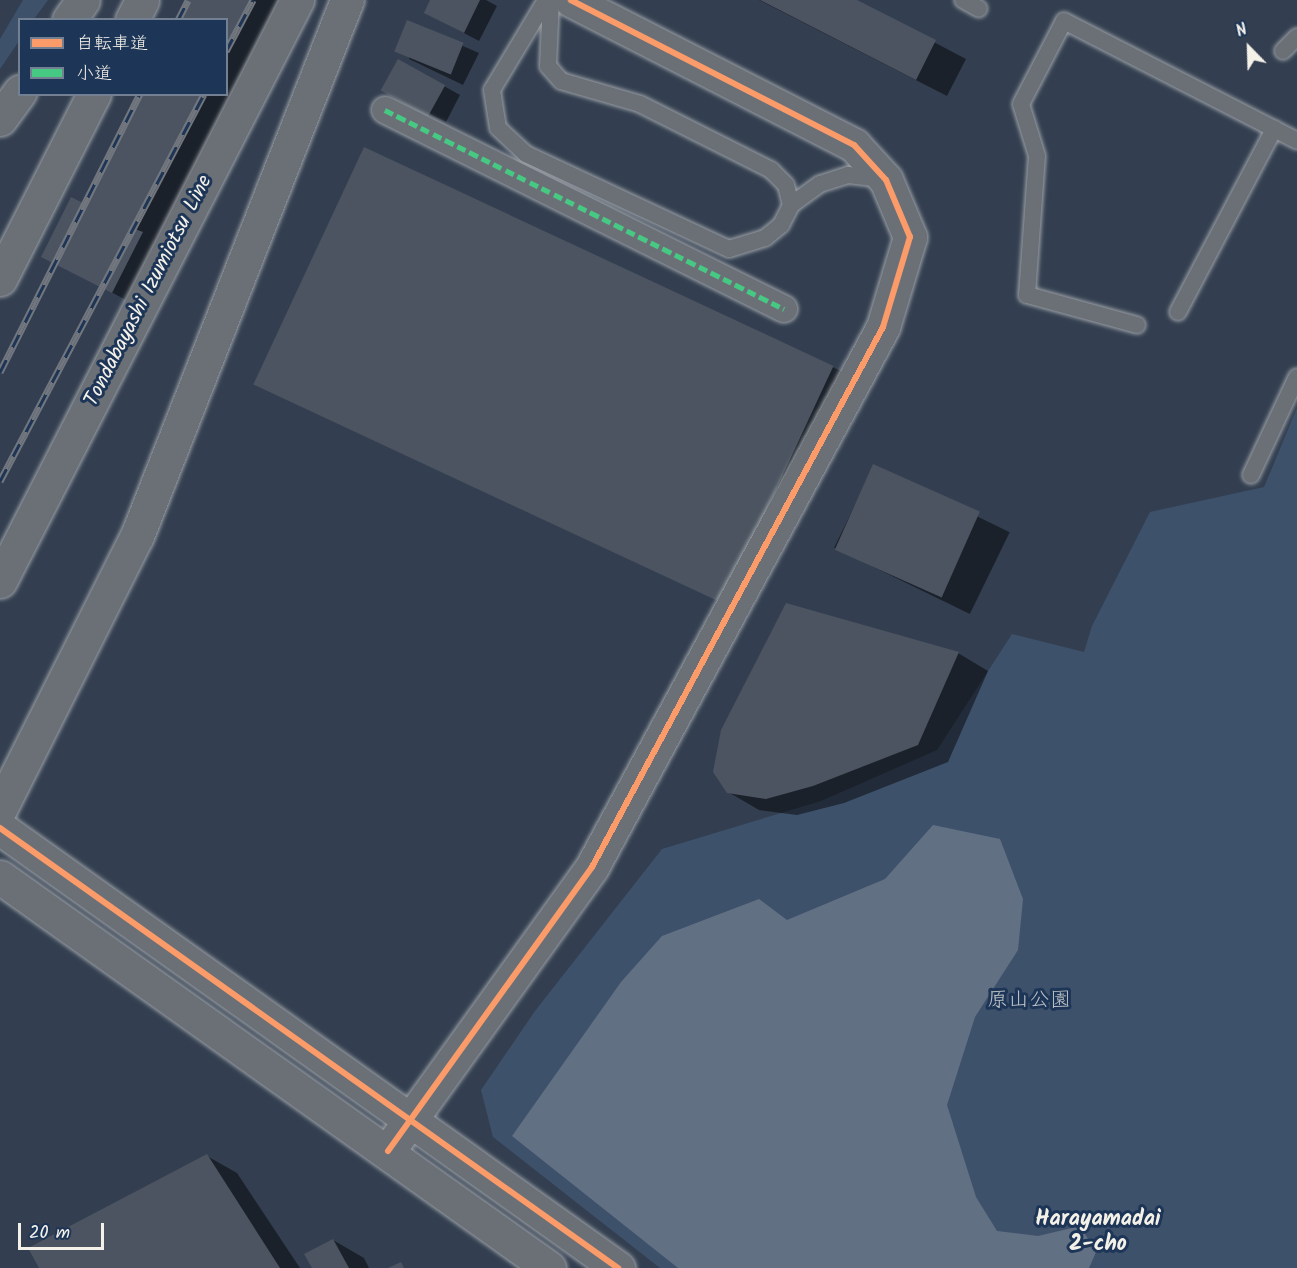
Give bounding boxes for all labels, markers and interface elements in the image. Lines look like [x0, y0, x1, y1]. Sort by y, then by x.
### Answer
text: N [1232, 17, 1251, 44]
legend [18, 18, 228, 96]
north arrow [1219, 18, 1279, 78]
text: 自転車道 [76, 30, 148, 59]
text: 小道 [76, 60, 112, 89]
street label: Tondabayashi Izumiotsu Line [80, 171, 218, 411]
park label: 原山公園 [987, 988, 1071, 1014]
district label: Harayamadai 2-cho [1035, 1206, 1161, 1258]
scale bar [21, 1211, 106, 1249]
text: 20 m [29, 1219, 70, 1248]

